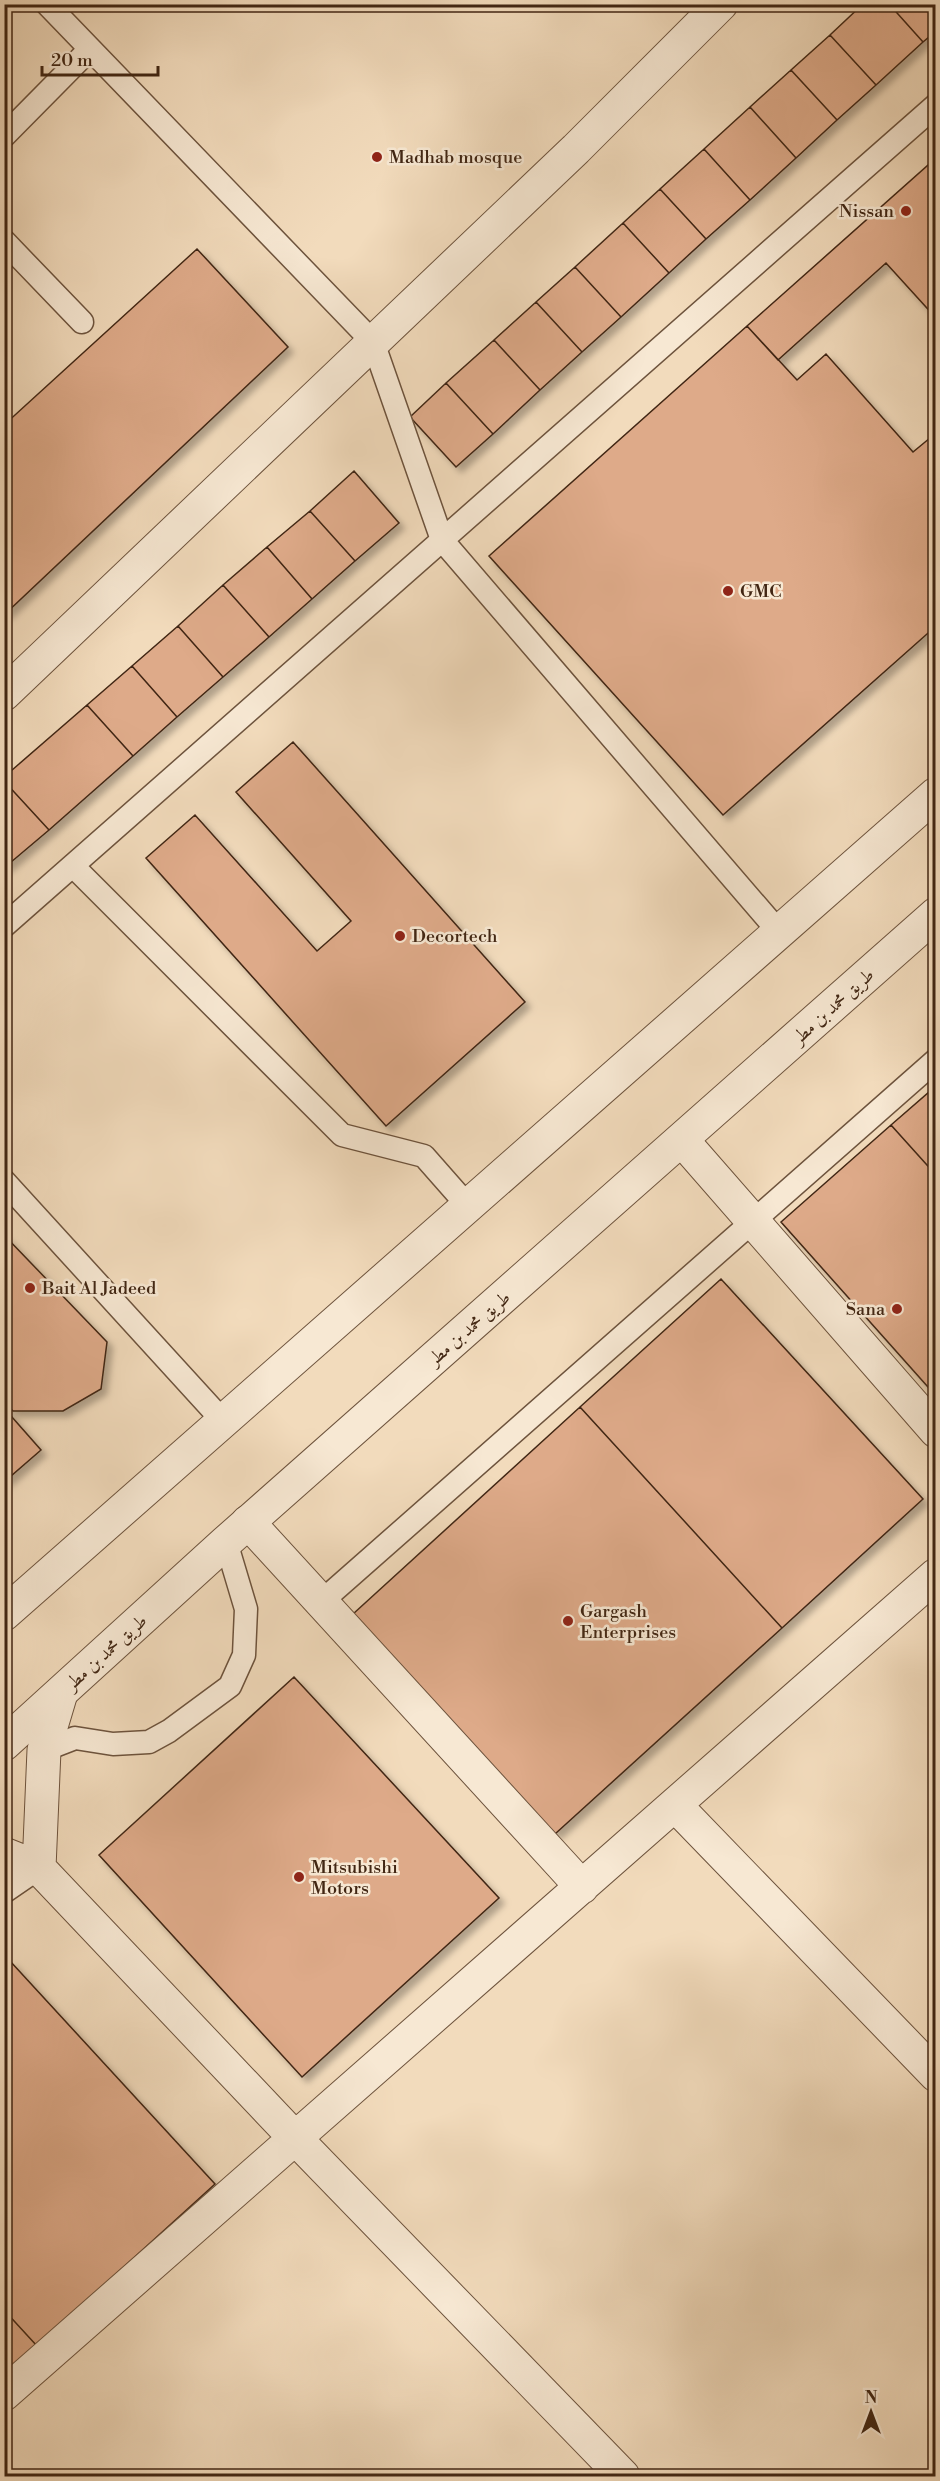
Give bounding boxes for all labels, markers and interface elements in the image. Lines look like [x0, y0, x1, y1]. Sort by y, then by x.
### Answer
scale bar [42, 39, 158, 77]
text: 20 m [51, 49, 93, 72]
place label: Madhab mosque [389, 146, 522, 169]
marker: Madhab mosque [370, 150, 384, 164]
place label: Nissan [839, 200, 894, 223]
marker: Nissan [899, 204, 913, 218]
place label: GMC [740, 580, 782, 603]
marker: GMC [721, 584, 735, 598]
place label: Decortech [412, 925, 498, 948]
marker: Decortech [393, 929, 407, 943]
street label: طريق محمد بن مطر [786, 964, 879, 1050]
place label: Bait Al Jadeed [41, 1277, 157, 1300]
marker: Bait Al Jadeed [23, 1281, 37, 1295]
street label: طريق محمد بن مطر [422, 1286, 515, 1372]
place label: Sana [846, 1298, 886, 1321]
marker: Sana [890, 1302, 904, 1316]
place label: Gargash Enterprises [580, 1600, 676, 1644]
street label: طريق محمد بن مطر [59, 1610, 152, 1696]
marker: Gargash Enterprises [561, 1614, 575, 1628]
place label: Mitsubishi Motors [311, 1856, 398, 1900]
marker: Mitsubishi Motors [292, 1870, 306, 1884]
north arrow [841, 2382, 901, 2442]
text: N [865, 2388, 878, 2408]

